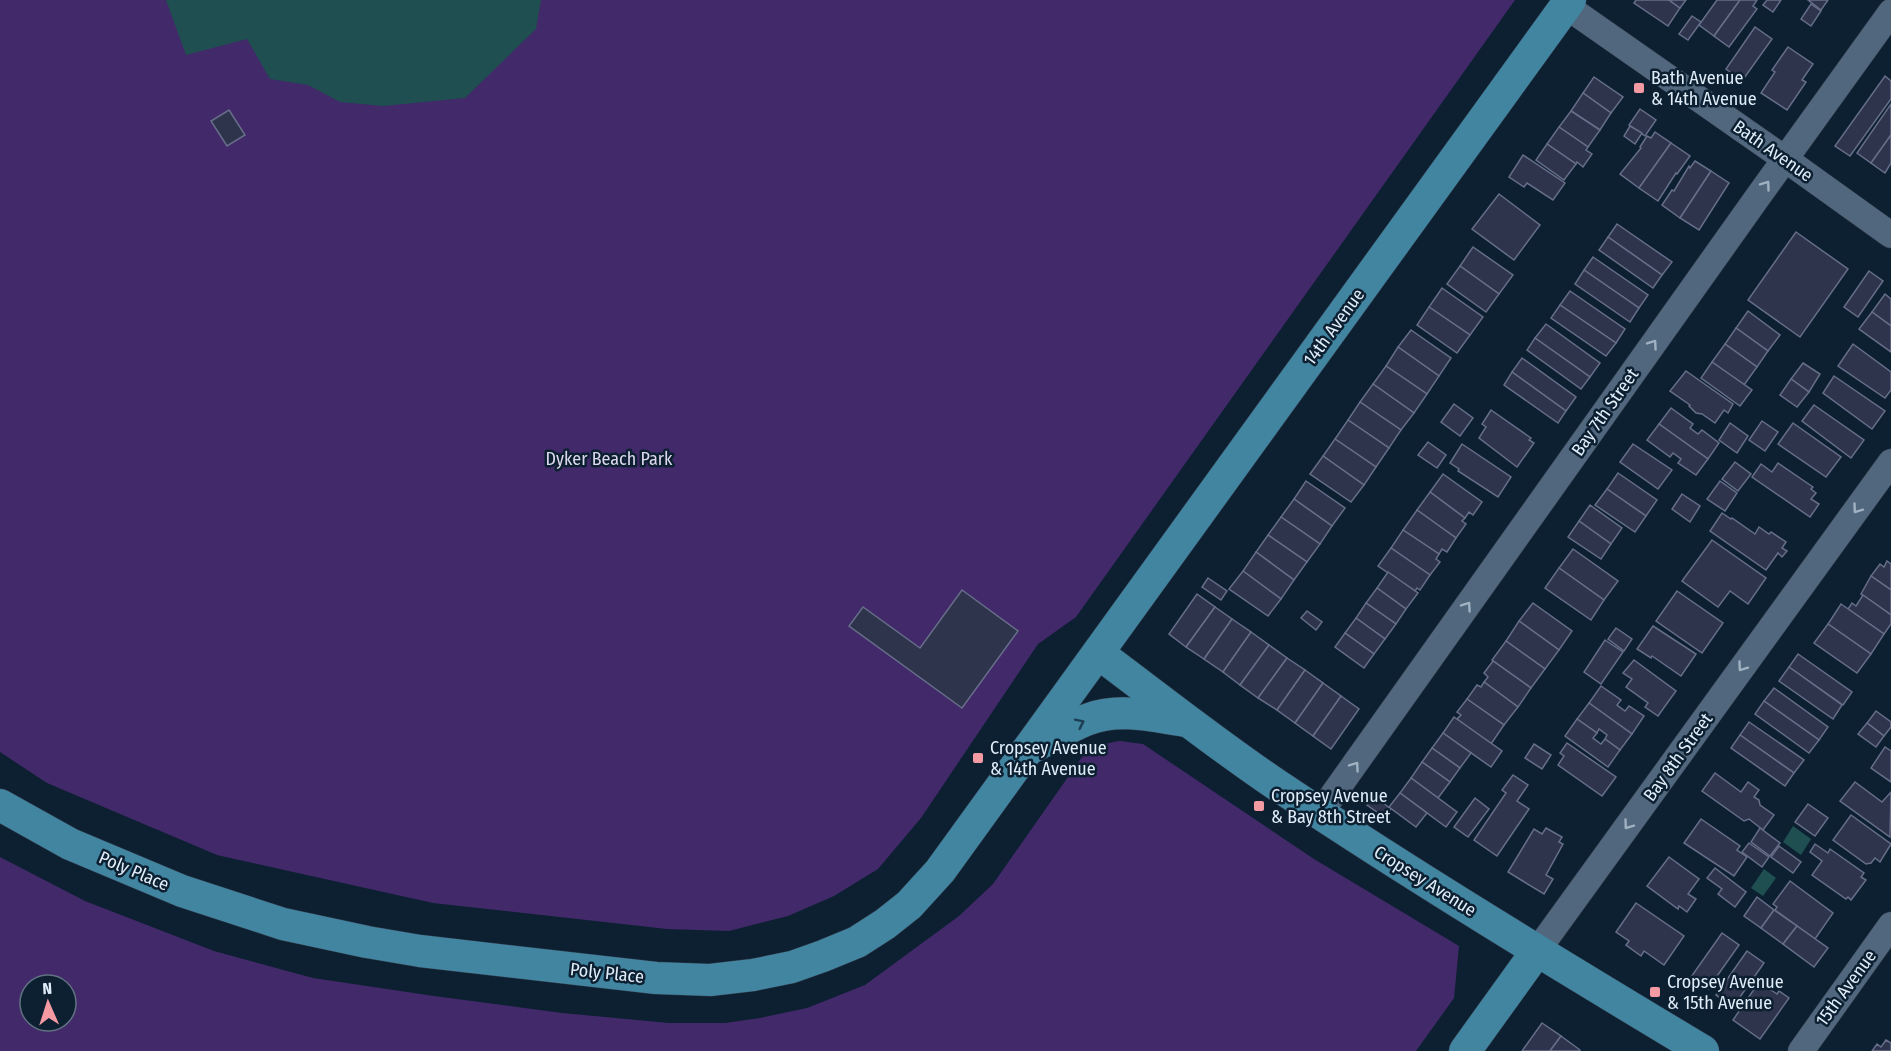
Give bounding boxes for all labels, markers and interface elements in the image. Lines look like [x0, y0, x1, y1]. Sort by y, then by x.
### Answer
place label: Bath Avenue & 14th Avenue [1651, 67, 1757, 110]
marker: Bath Avenue & 14th Avenue [1632, 81, 1646, 95]
street label: Bath Avenue [1729, 116, 1817, 187]
one-way arrow [1758, 181, 1769, 192]
street label: 14th Avenue [1299, 284, 1369, 370]
one-way arrow [1646, 340, 1657, 351]
street label: Bay 7th Street [1567, 364, 1643, 460]
park label: Dyker Beach Park [546, 448, 673, 470]
one-way arrow [1853, 503, 1864, 514]
one-way arrow [1460, 602, 1471, 613]
one-way arrow [1739, 661, 1750, 672]
street label: Bay 8th Street [1639, 709, 1717, 805]
one-way arrow [1073, 719, 1084, 731]
place label: Cropsey Avenue & 14th Avenue [990, 737, 1107, 780]
marker: Cropsey Avenue & 14th Avenue [971, 751, 985, 765]
one-way arrow [1348, 761, 1359, 772]
place label: Cropsey Avenue & Bay 8th Street [1271, 785, 1391, 828]
marker: Cropsey Avenue & Bay 8th Street [1252, 799, 1266, 813]
one-way arrow [1624, 819, 1635, 830]
street label: Cropsey Avenue [1370, 841, 1480, 921]
street label: Poly Place [96, 846, 173, 896]
street label: 15th Avenue [1811, 946, 1881, 1030]
street label: Poly Place [569, 958, 645, 988]
place label: Cropsey Avenue & 15th Avenue [1667, 971, 1784, 1014]
north arrow [18, 973, 78, 1033]
text: N [42, 979, 53, 998]
marker: Cropsey Avenue & 15th Avenue [1648, 985, 1662, 999]

